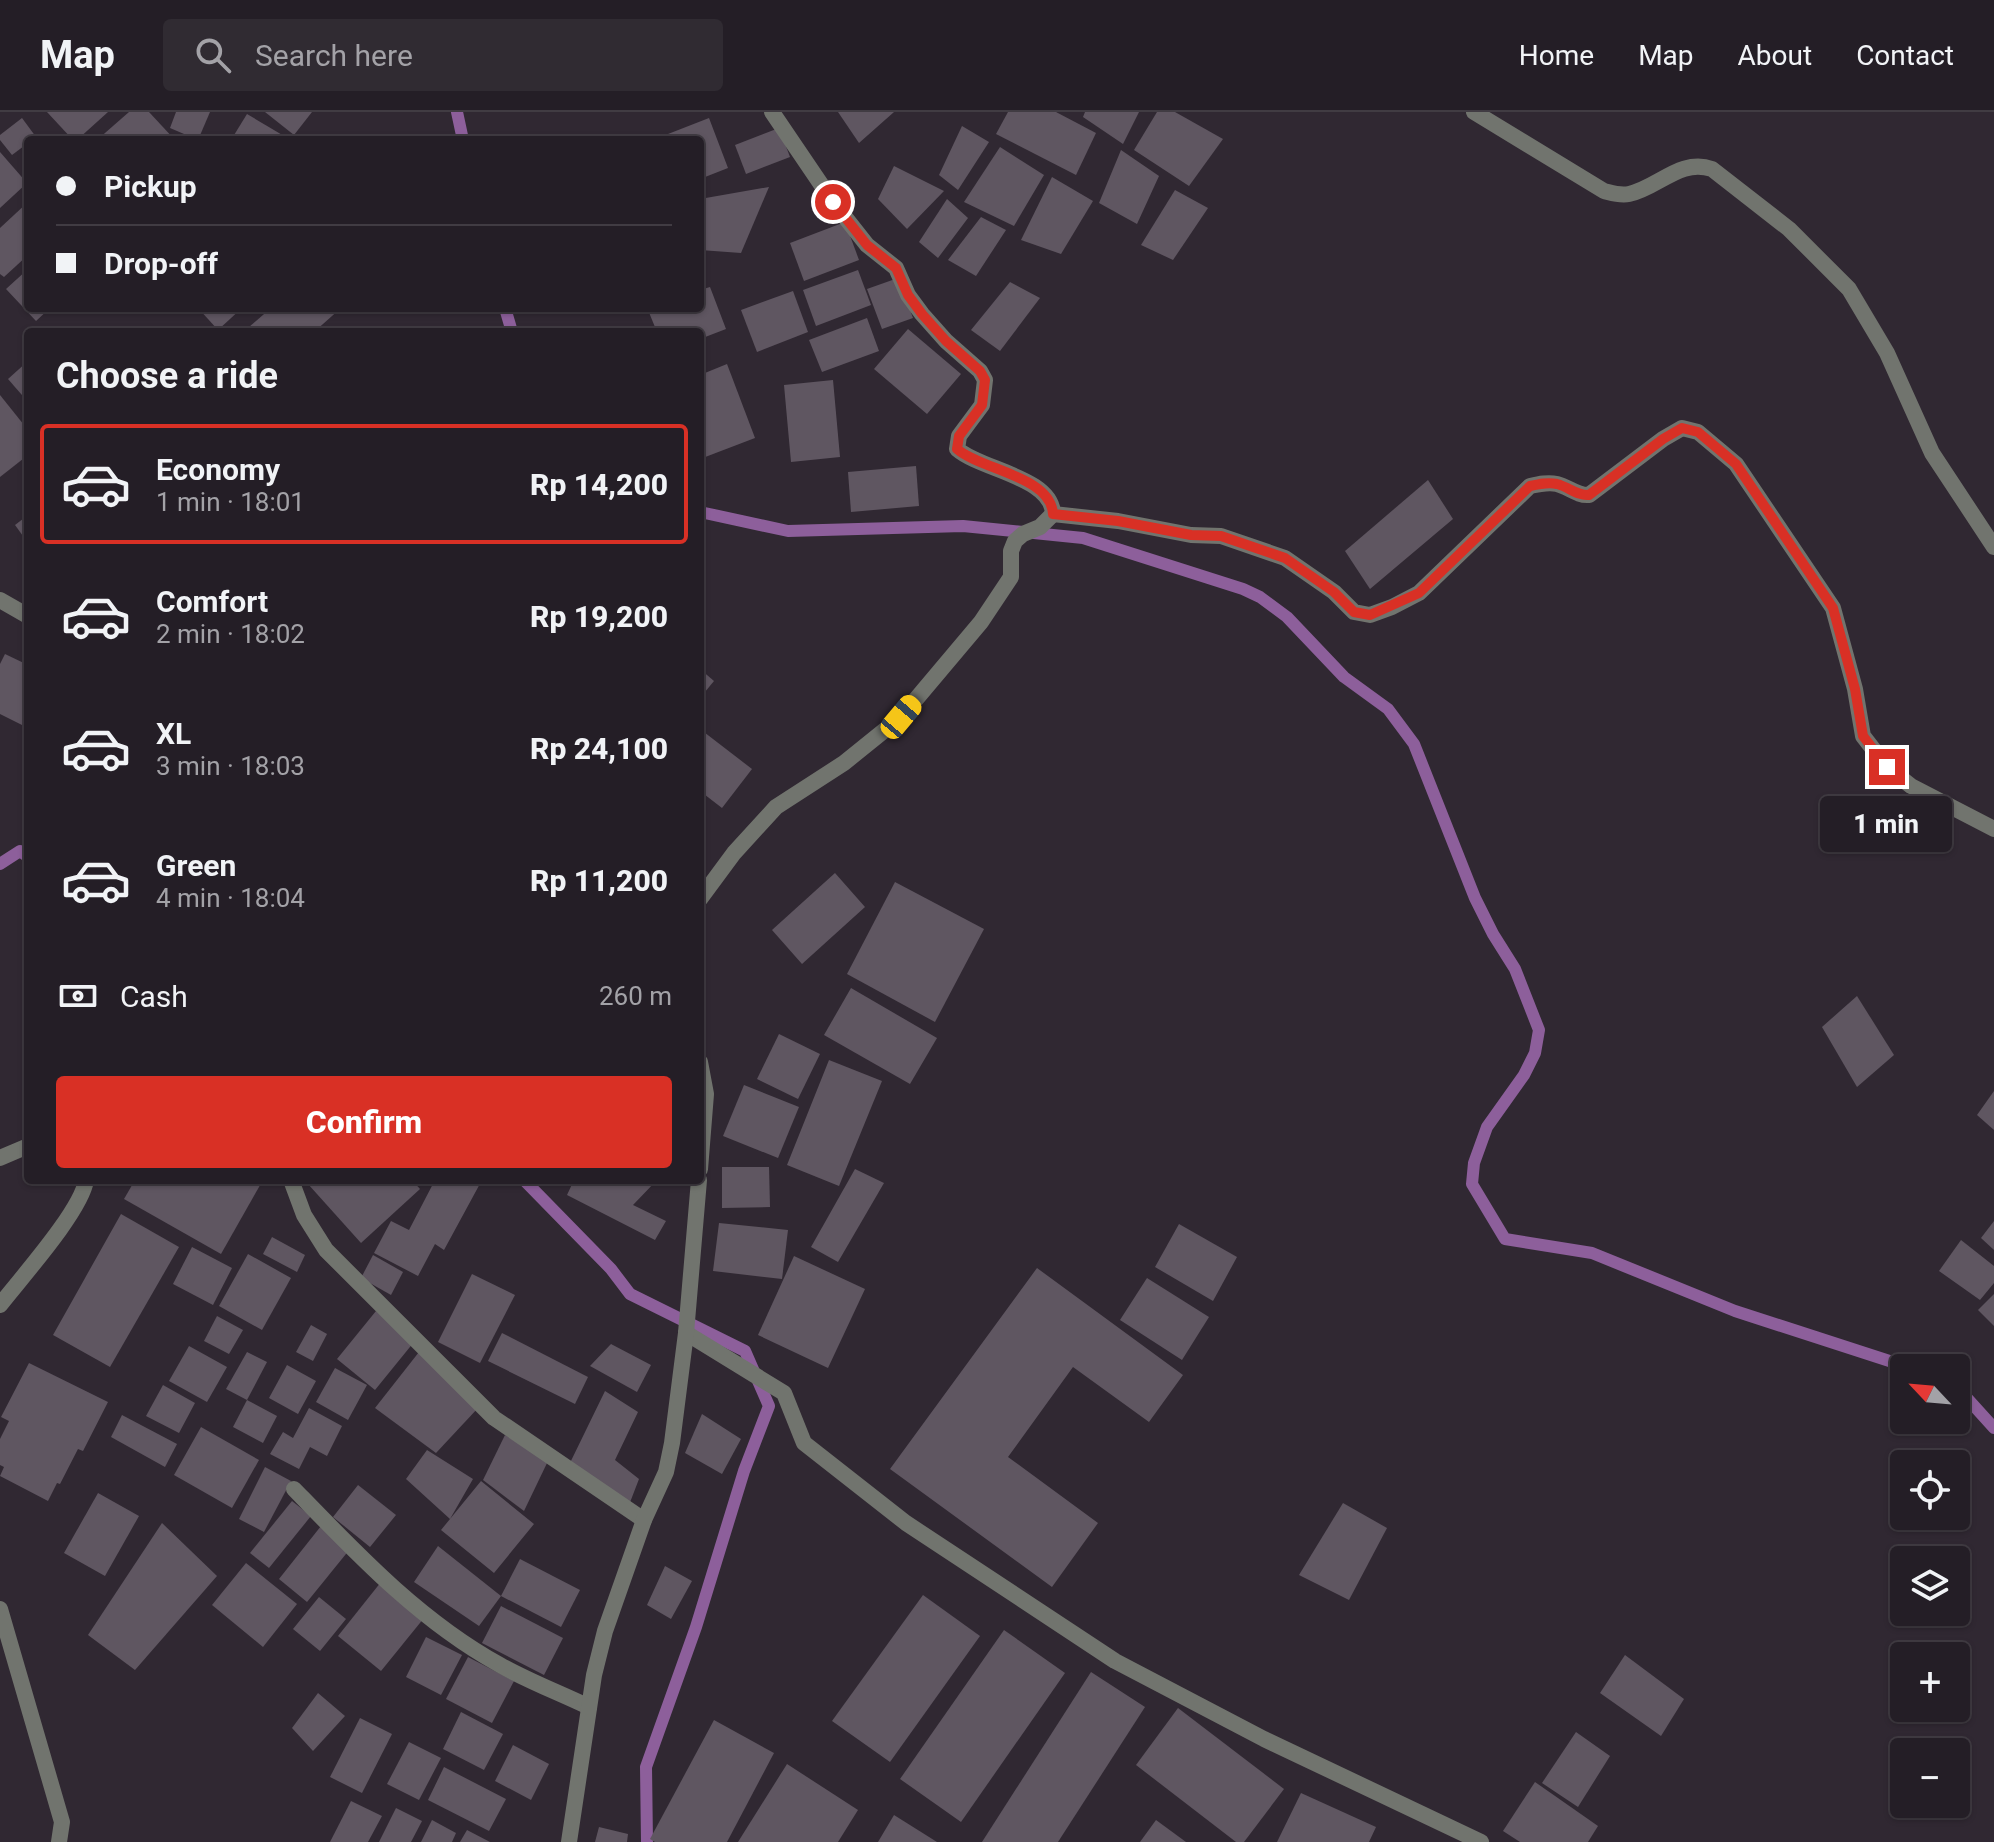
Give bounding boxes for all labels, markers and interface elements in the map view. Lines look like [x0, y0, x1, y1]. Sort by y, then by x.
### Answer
search box [163, 19, 723, 91]
text: Map [40, 33, 115, 77]
icon: search [191, 33, 235, 77]
text: Search here [255, 38, 413, 73]
text: Home [1519, 39, 1594, 72]
text: Map [1638, 39, 1694, 72]
text: About [1738, 39, 1812, 72]
text: Contact [1856, 39, 1954, 72]
text: Pickup [104, 169, 197, 204]
route start [815, 184, 851, 220]
text: Drop-off [104, 246, 218, 281]
text: Choose a ride [56, 355, 278, 397]
icon: car [60, 448, 132, 520]
text: Economy [156, 452, 280, 487]
text: Rp 14,200 [530, 467, 668, 502]
text: 1 min · 18:01 [156, 487, 305, 517]
icon: car [60, 580, 132, 652]
text: Comfort [156, 584, 268, 619]
text: Rp 19,200 [530, 599, 668, 634]
text: 2 min · 18:02 [156, 619, 305, 649]
car [876, 691, 926, 743]
icon: car [60, 712, 132, 784]
text: XL [156, 716, 191, 751]
text: Rp 24,100 [530, 731, 668, 766]
route end [1869, 749, 1905, 785]
text: 3 min · 18:03 [156, 751, 305, 781]
callout: 1 min [1821, 795, 1953, 851]
text: 1 min [1853, 809, 1919, 839]
icon: car [60, 844, 132, 916]
text: Green [156, 848, 236, 883]
text: Rp 11,200 [530, 863, 668, 898]
text: 4 min · 18:04 [156, 883, 305, 913]
icon: cash [56, 974, 100, 1018]
text: Cash [120, 979, 188, 1014]
text: 260 m [599, 981, 672, 1011]
button: Confirm [56, 1076, 672, 1168]
north arrow [1890, 1354, 1970, 1434]
map controls [1890, 1354, 1970, 1818]
button: locate [1890, 1450, 1970, 1530]
button: layers [1890, 1546, 1970, 1626]
button: + [1890, 1642, 1970, 1722]
button: − [1890, 1738, 1970, 1818]

